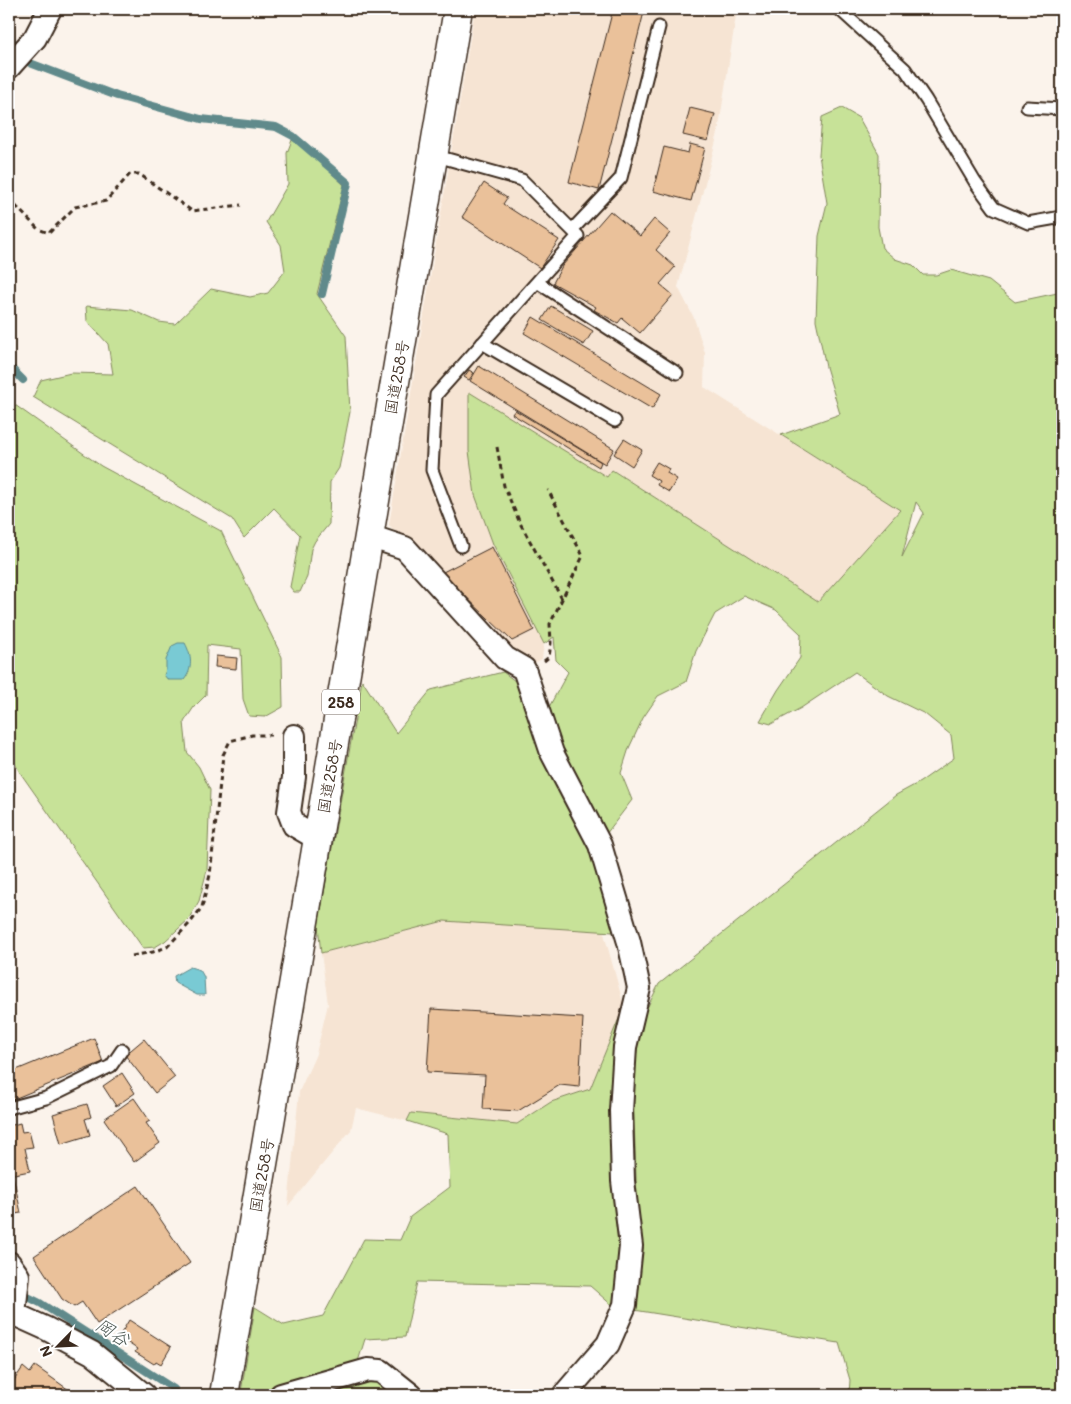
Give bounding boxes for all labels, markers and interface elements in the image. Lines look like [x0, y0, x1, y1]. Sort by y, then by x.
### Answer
street label: 国道258号 [379, 338, 413, 416]
road number: 258 [322, 690, 360, 714]
street label: 国道258号 [312, 737, 346, 815]
street label: 国道258号 [244, 1136, 278, 1214]
water label: 岡谷 [91, 1312, 135, 1352]
north arrow [32, 1322, 82, 1372]
text: N [35, 1343, 57, 1360]

